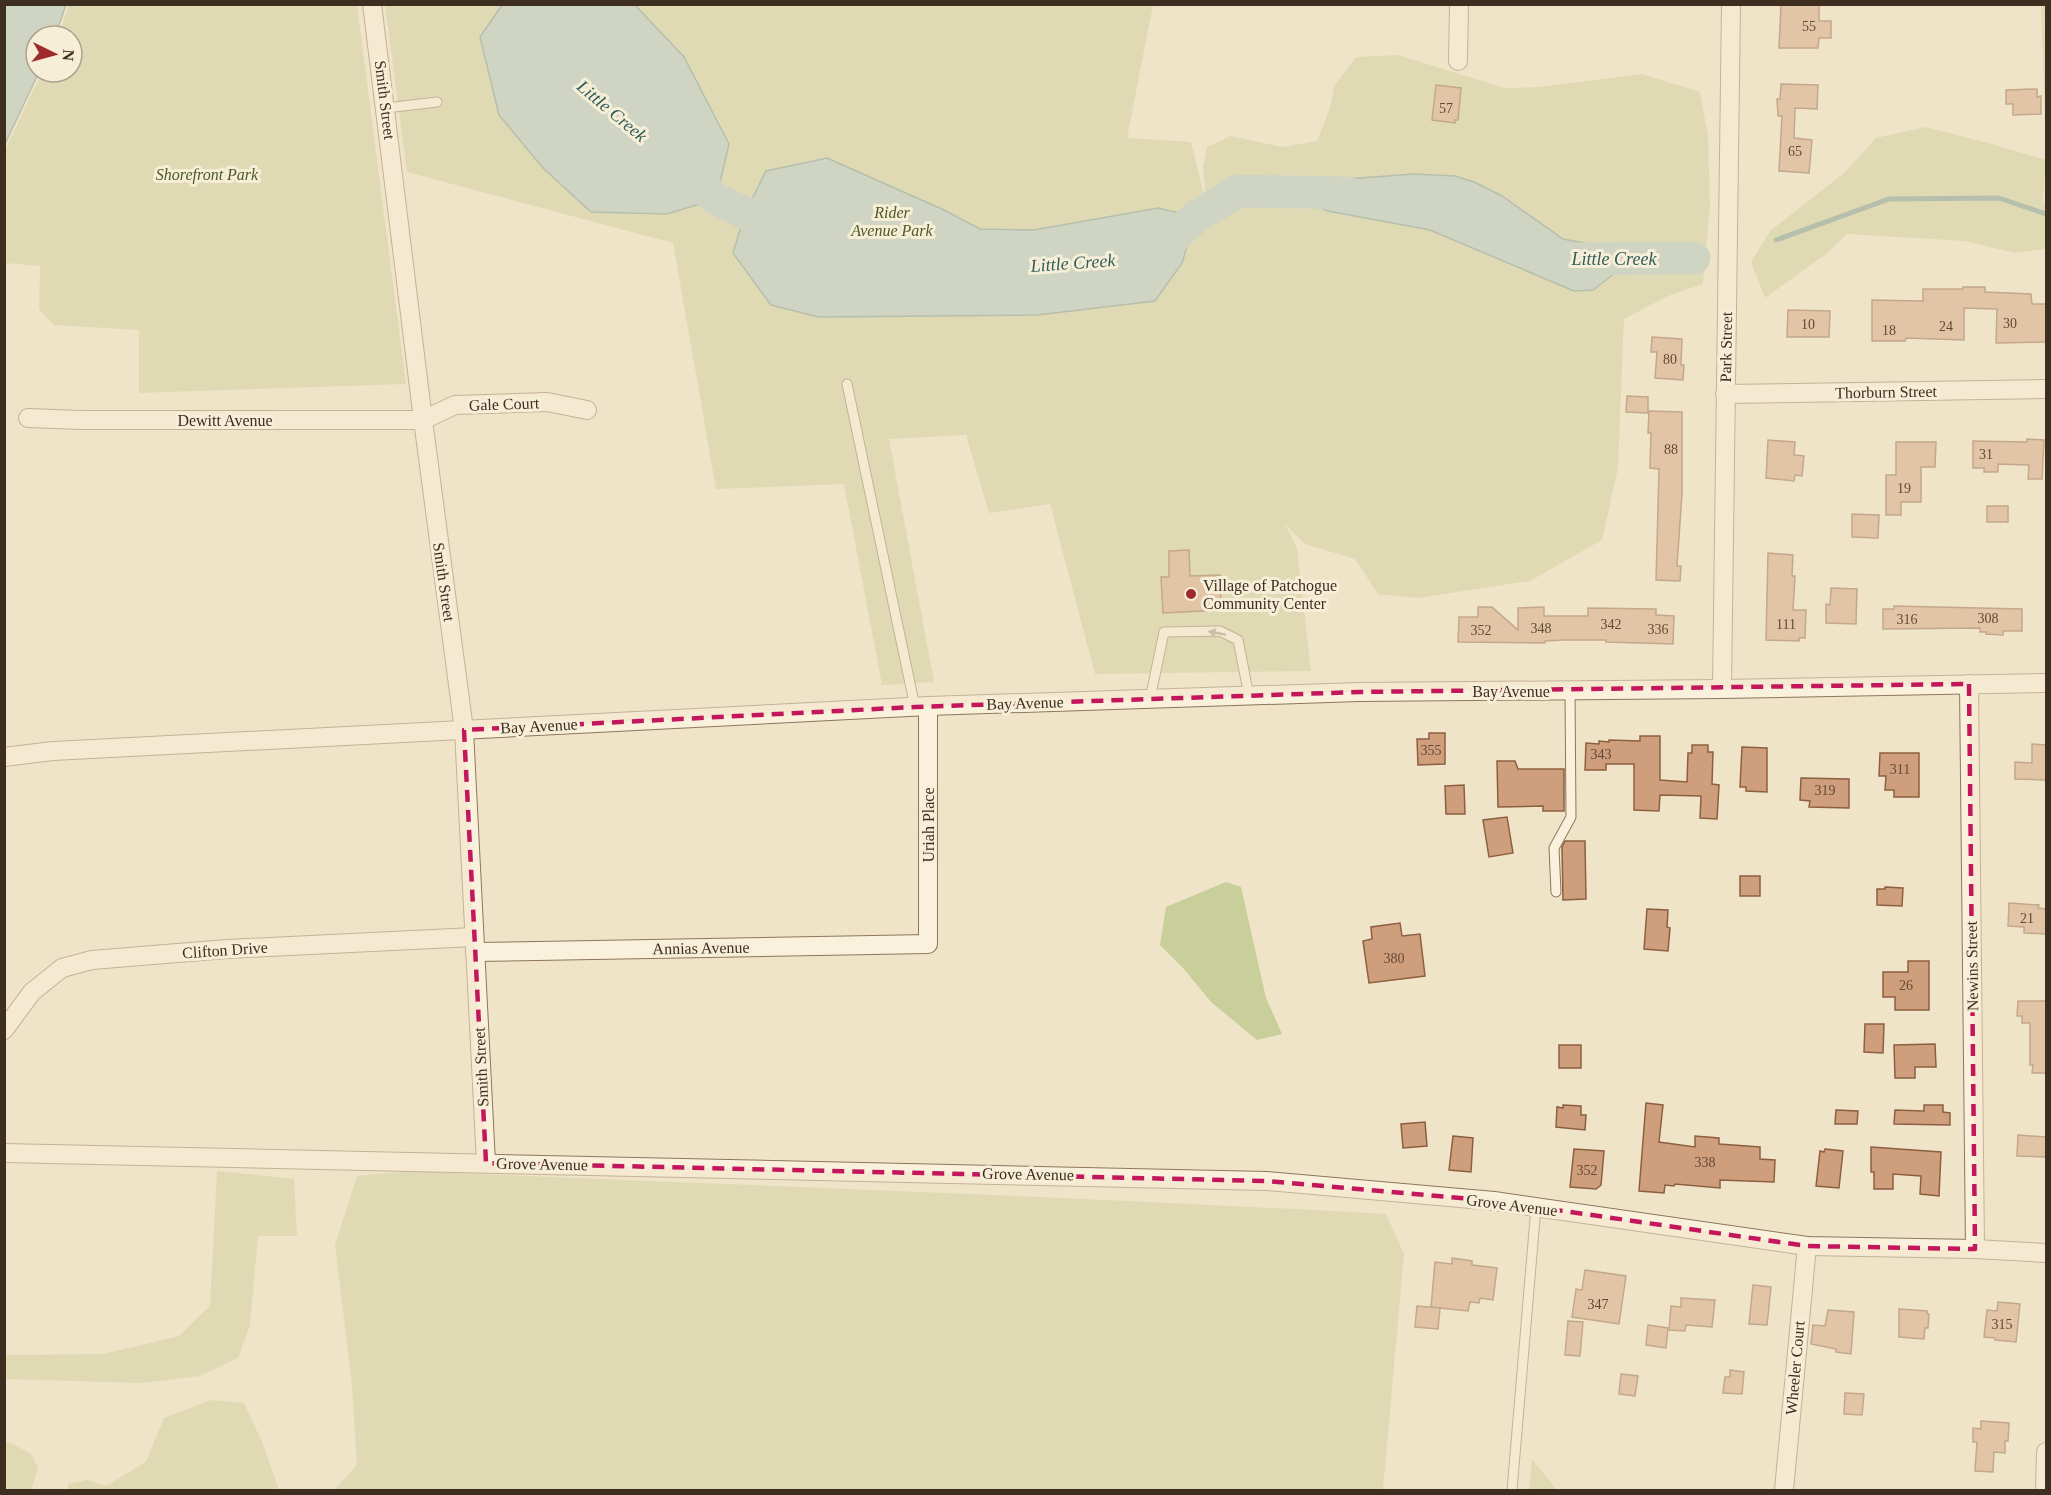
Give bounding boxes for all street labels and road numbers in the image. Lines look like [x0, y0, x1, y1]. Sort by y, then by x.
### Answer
street label: Smith Street [372, 59, 398, 141]
street label: Park Street [1717, 311, 1735, 382]
street label: Thorburn Street [1835, 383, 1938, 401]
street label: Gale Court [468, 394, 540, 414]
street label: Dewitt Avenue [177, 412, 273, 429]
street label: Smith Street [430, 541, 458, 623]
street label: Bay Avenue [1472, 683, 1550, 701]
street label: Bay Avenue [986, 693, 1064, 714]
street label: Bay Avenue [500, 715, 578, 738]
street label: Uriah Place [920, 787, 937, 863]
street label: Newins Street [1963, 920, 1981, 1011]
street label: Clifton Drive [182, 939, 268, 961]
street label: Annias Avenue [652, 939, 750, 957]
street label: Smith Street [470, 1026, 492, 1107]
street label: Grove Avenue [496, 1155, 588, 1173]
street label: Grove Avenue [982, 1165, 1074, 1183]
street label: Grove Avenue [1465, 1191, 1559, 1219]
street label: Wheeler Court [1782, 1320, 1808, 1416]

